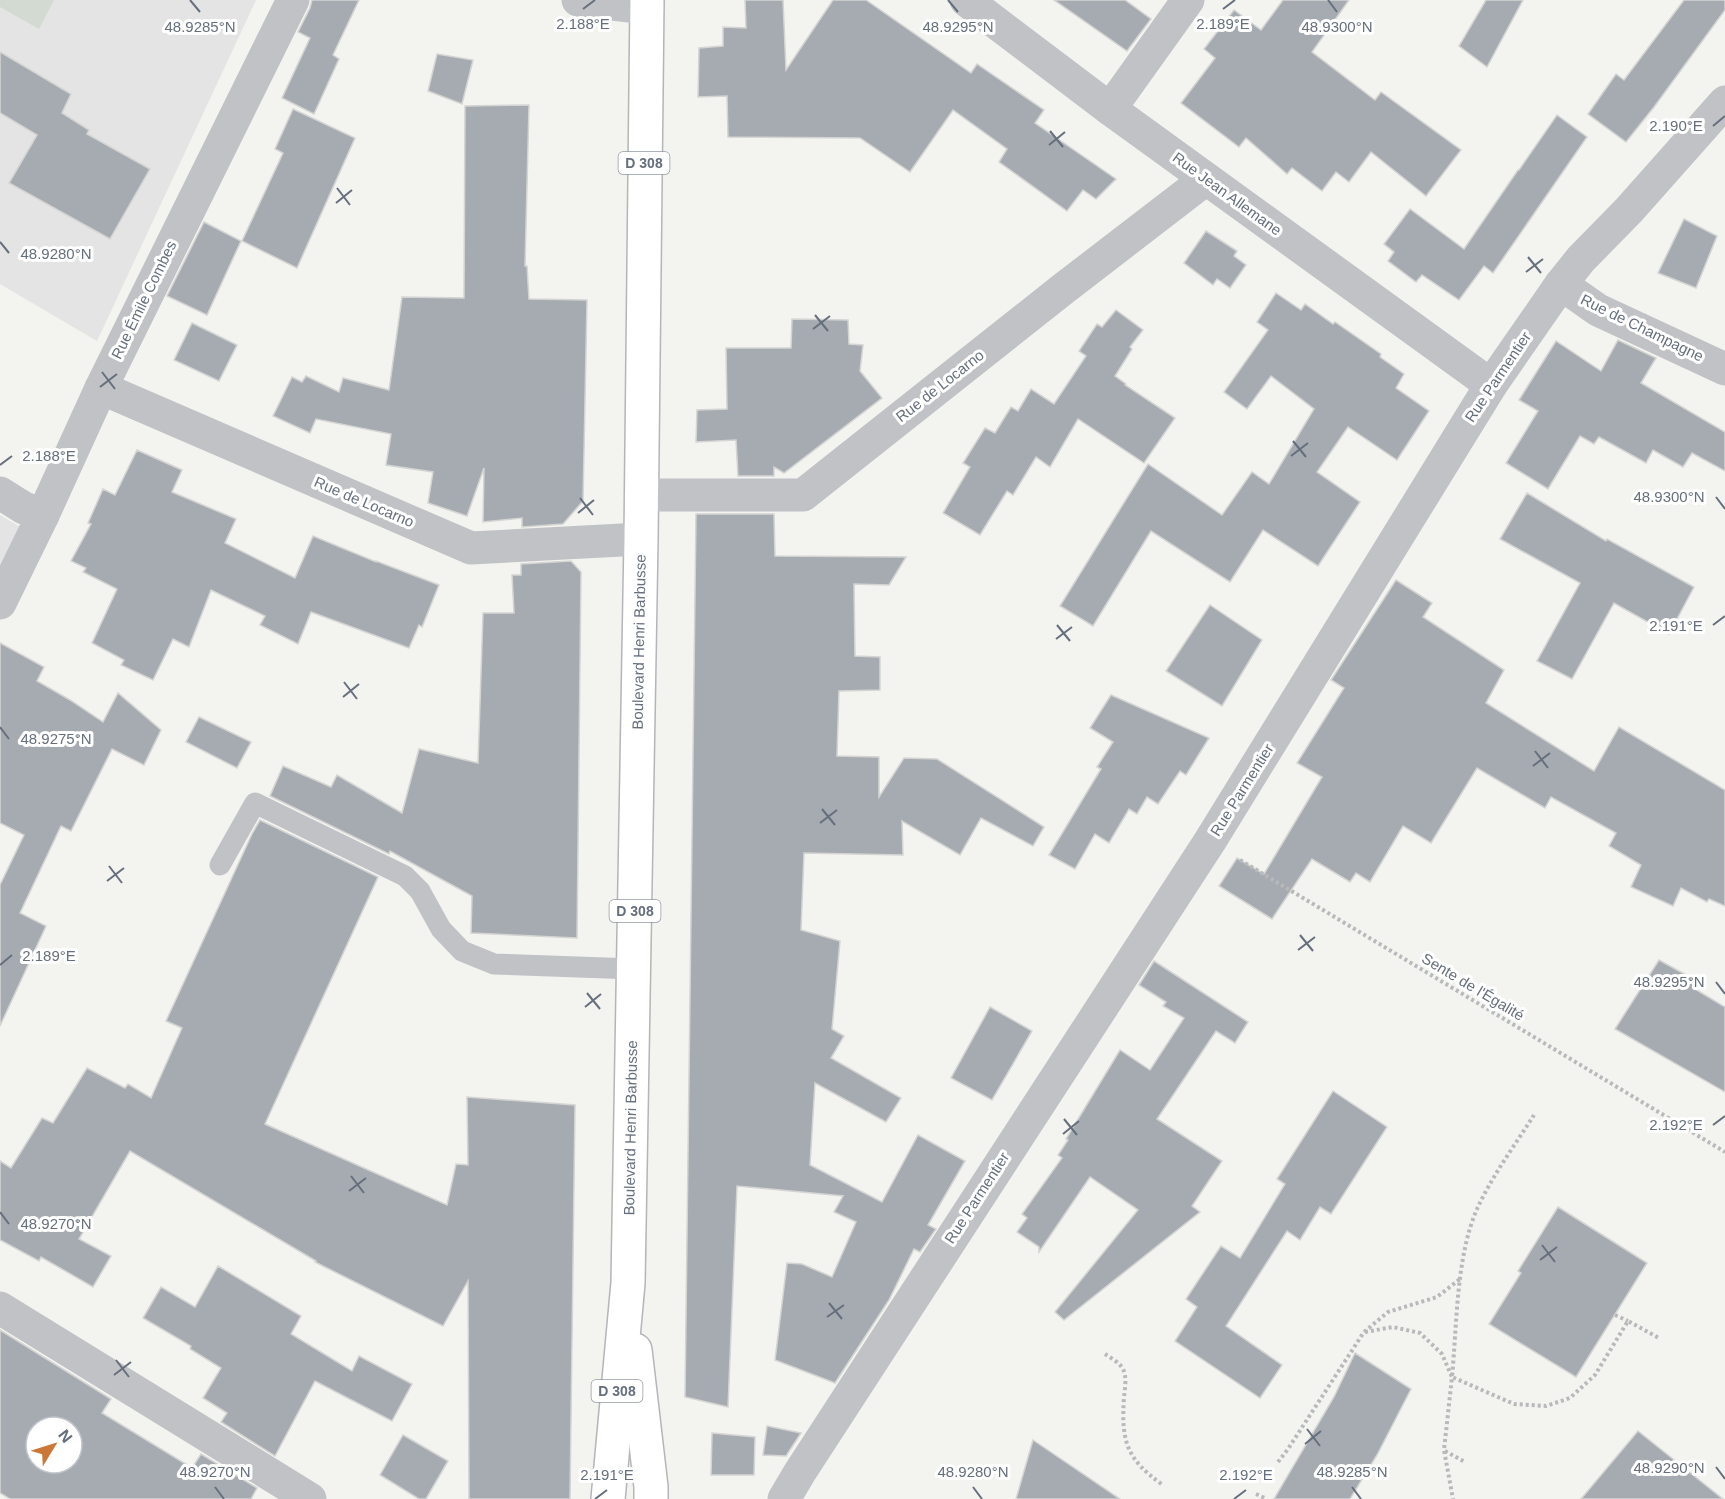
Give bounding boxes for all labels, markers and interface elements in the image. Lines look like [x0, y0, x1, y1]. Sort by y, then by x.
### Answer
text: 2.188°E [556, 15, 610, 32]
text: 2.189°E [1196, 15, 1250, 32]
text: 48.9285°N [164, 18, 236, 35]
text: 48.9295°N [922, 18, 994, 35]
text: 48.9300°N [1301, 18, 1373, 35]
text: 2.190°E [1649, 117, 1703, 134]
street label: Rue Jean Allemane [1170, 148, 1285, 239]
road number: D 308 [618, 152, 670, 174]
street label: Rue Émile Combes [108, 238, 180, 362]
text: 48.9280°N [20, 245, 92, 262]
street label: Rue de Champagne [1578, 290, 1706, 365]
street label: Rue Parmentier [1461, 328, 1534, 425]
street label: Rue de Locarno [892, 346, 987, 425]
text: 2.188°E [22, 447, 76, 464]
street label: Rue de Locarno [312, 473, 417, 530]
text: 48.9300°N [1633, 488, 1705, 505]
street label: Boulevard Henri Barbusse [629, 554, 649, 730]
text: 2.191°E [1649, 617, 1703, 634]
text: 48.9275°N [20, 730, 92, 747]
street label: Rue Parmentier [1207, 741, 1277, 839]
road number: D 308 [610, 900, 660, 922]
text: 2.189°E [22, 947, 76, 964]
street label: Sente de l'Égalité [1419, 949, 1527, 1024]
text: 48.9295°N [1633, 973, 1705, 990]
street label: Boulevard Henri Barbusse [620, 1040, 640, 1216]
text: 2.192°E [1649, 1116, 1703, 1133]
street label: Rue Parmentier [941, 1149, 1012, 1246]
text: 48.9270°N [20, 1215, 92, 1232]
road number: D 308 [592, 1380, 642, 1402]
north arrow [24, 1415, 84, 1475]
text: N [55, 1426, 76, 1446]
text: 48.9290°N [1633, 1459, 1705, 1476]
text: 48.9270°N [179, 1463, 251, 1480]
text: 48.9280°N [937, 1463, 1009, 1480]
text: 48.9285°N [1316, 1463, 1388, 1480]
text: 2.191°E [580, 1466, 634, 1483]
text: 2.192°E [1219, 1466, 1273, 1483]

